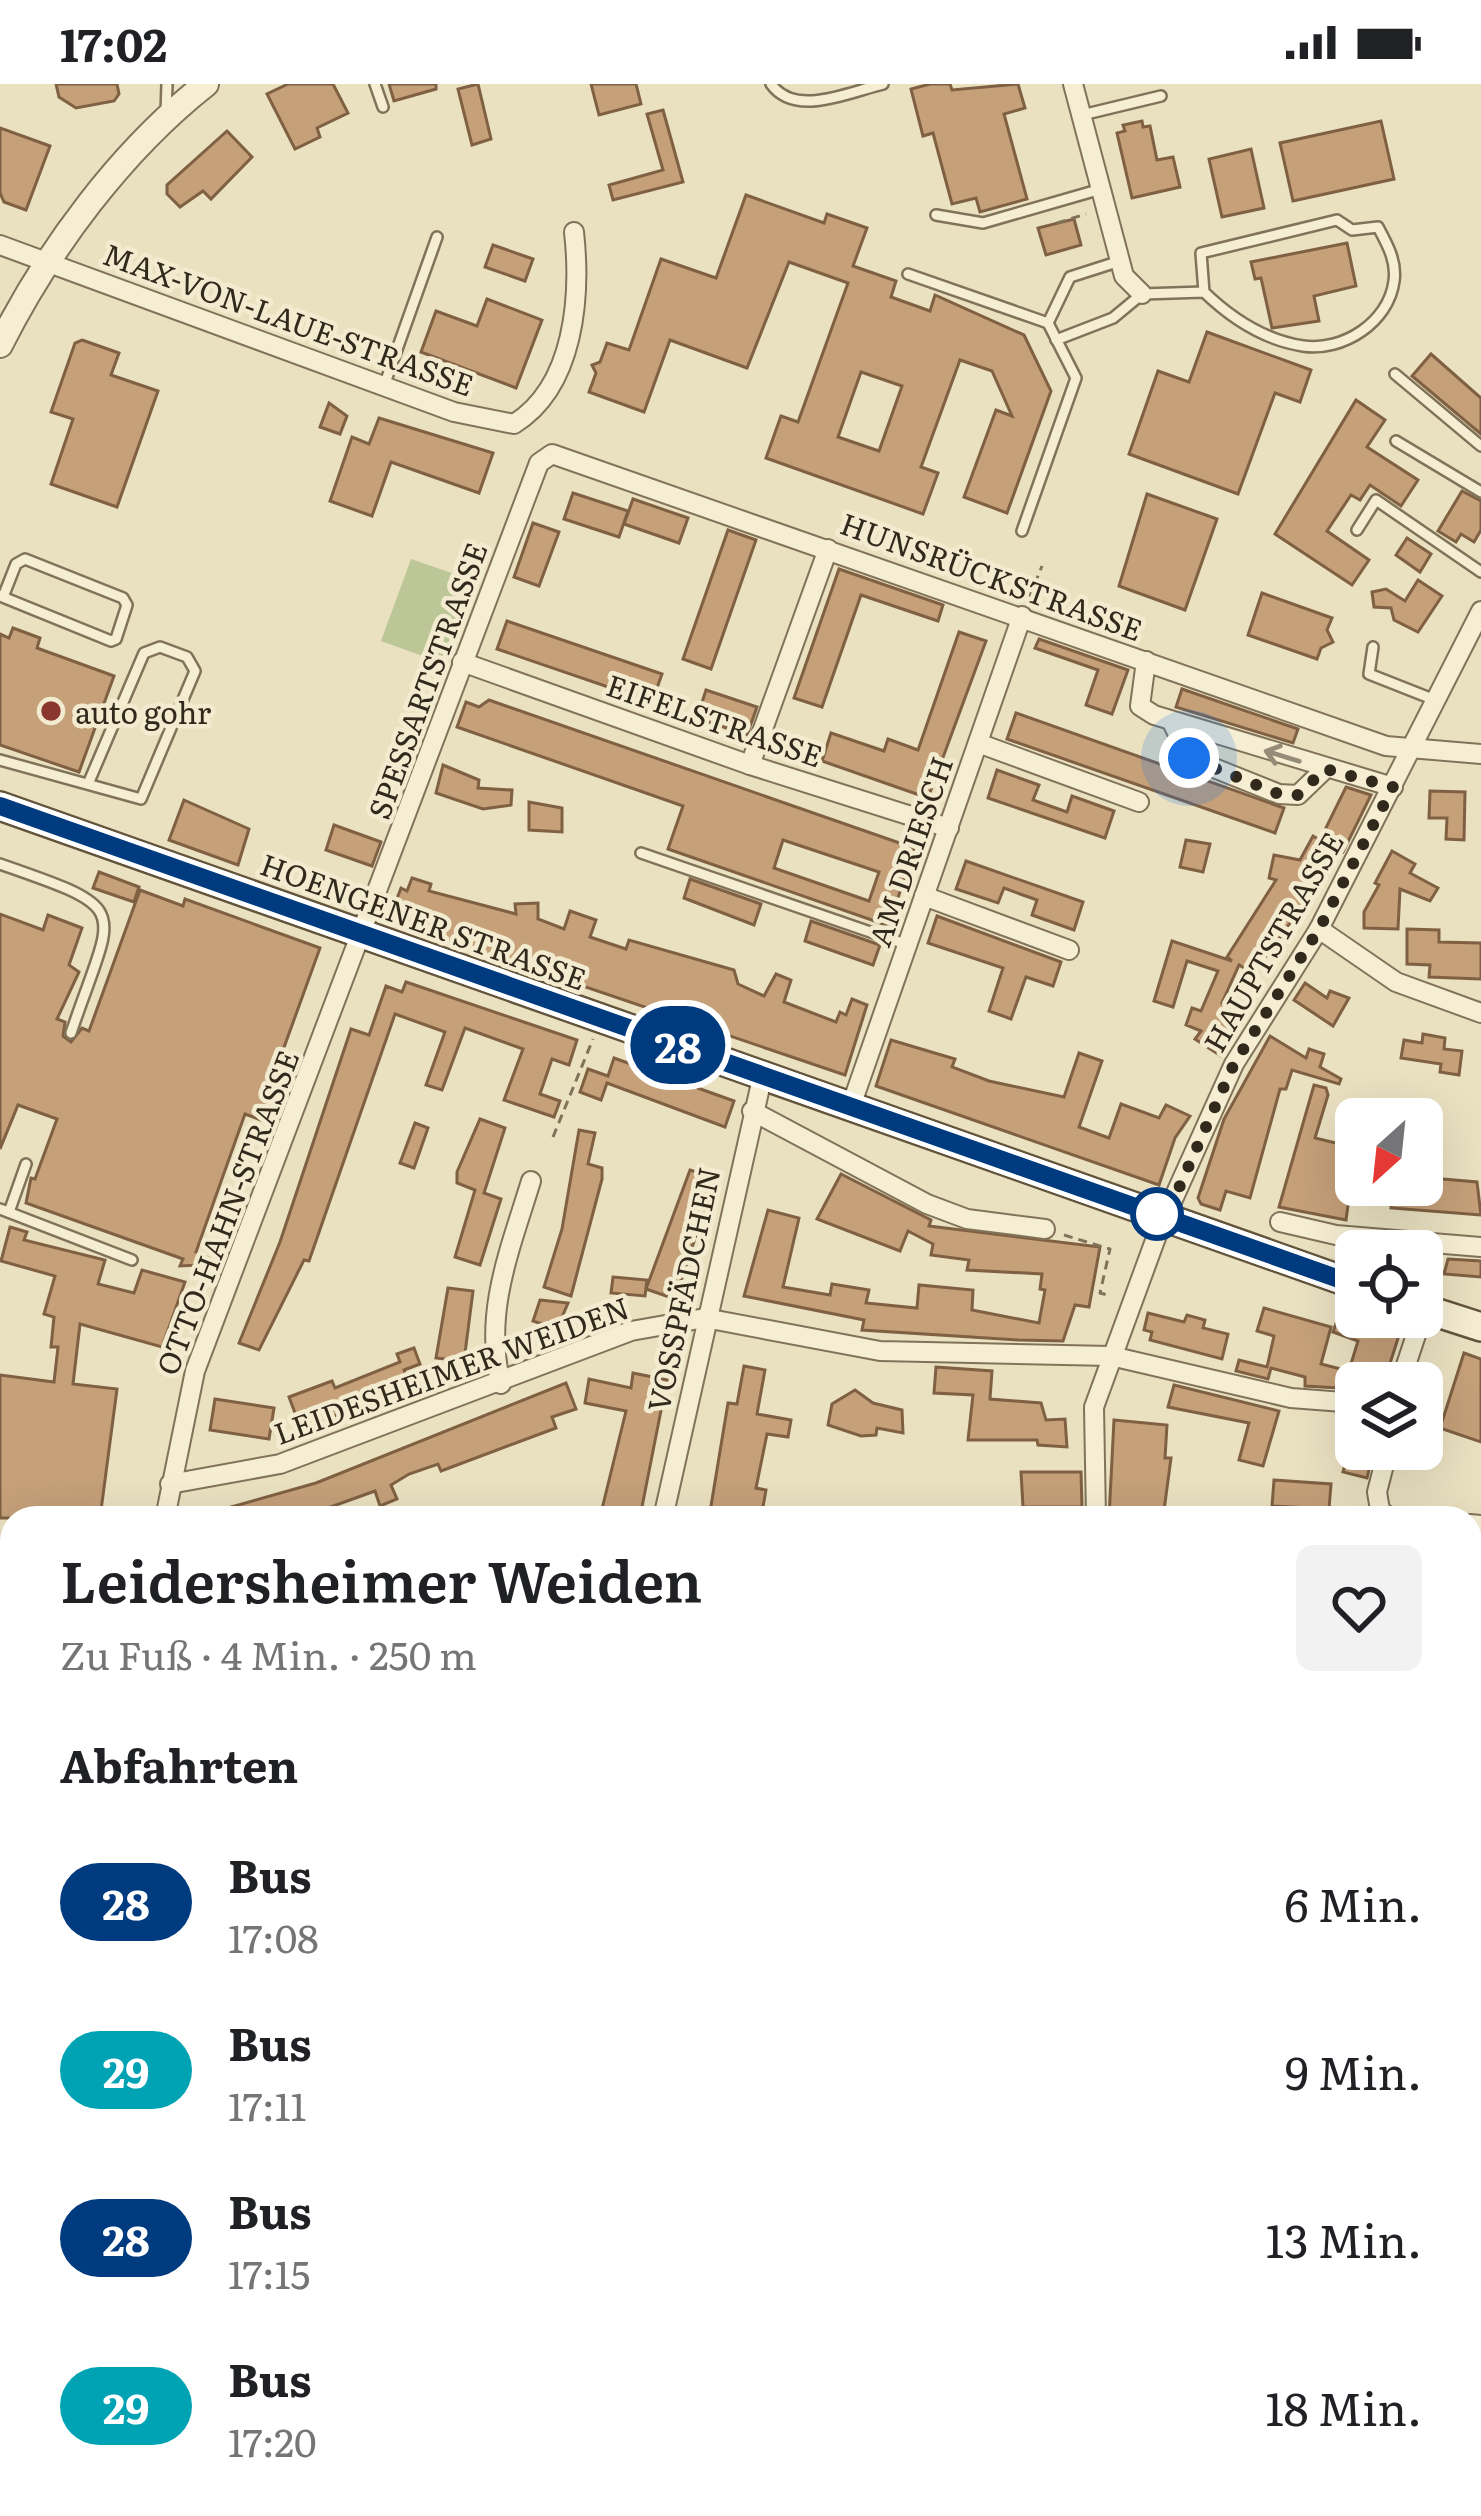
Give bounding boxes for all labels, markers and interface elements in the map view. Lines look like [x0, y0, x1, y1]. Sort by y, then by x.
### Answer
text: 17:02 [60, 9, 167, 76]
street label: MAX-VON-LAUE-STRASSE [98, 230, 480, 406]
street label: HUNSRÜCKSTRASSE [835, 500, 1149, 650]
street label: SPESSARTSTRASSE [355, 535, 497, 825]
street label: EIFELSTRASSE [601, 661, 829, 777]
place label: auto gohr [75, 689, 211, 733]
marker: auto gohr [38, 698, 64, 724]
your location [1159, 728, 1219, 788]
one-way arrow [1264, 744, 1302, 766]
street label: AM DRIESCH [856, 750, 962, 952]
street label: HAUPTSTRASSE [1191, 823, 1353, 1059]
street label: HOENGENER STRASSE [255, 841, 593, 999]
line badge: 28 [624, 1006, 732, 1084]
text: 28 [654, 1014, 702, 1076]
street label: OTTO-HAHN-STRASSE [144, 1043, 308, 1381]
north arrow [1335, 1098, 1443, 1206]
map controls [1335, 1098, 1443, 1470]
street label: VOSSPFÄDCHEN [635, 1163, 729, 1415]
unlabelled marker [1132, 1189, 1182, 1239]
button: locate [1335, 1230, 1443, 1338]
street label: LEIDESHEIMER WEIDEN [267, 1284, 635, 1454]
button: layers [1335, 1362, 1443, 1470]
text: Leidersheimer Weiden [60, 1536, 702, 1621]
button: heart [1296, 1545, 1422, 1671]
text: Zu Fuß · 4 Min. · 250 m [60, 1624, 477, 1682]
text: Abfahrten [60, 1730, 298, 1797]
text: Bus [228, 1840, 312, 1907]
text: 6 Min. [1284, 1869, 1422, 1936]
text: 28 [102, 1871, 150, 1933]
text: 17:08 [228, 1907, 319, 1965]
text: Bus [228, 2008, 312, 2075]
text: 9 Min. [1285, 2037, 1422, 2104]
text: 29 [103, 2039, 149, 2101]
text: 17:11 [228, 2075, 306, 2133]
text: Bus [228, 2176, 312, 2243]
text: 13 Min. [1266, 2205, 1422, 2272]
text: 28 [102, 2207, 150, 2269]
text: 17:15 [228, 2243, 310, 2301]
text: Bus [228, 2344, 312, 2411]
text: 18 Min. [1265, 2373, 1422, 2440]
text: 29 [103, 2375, 149, 2437]
text: 17:20 [228, 2411, 317, 2469]

